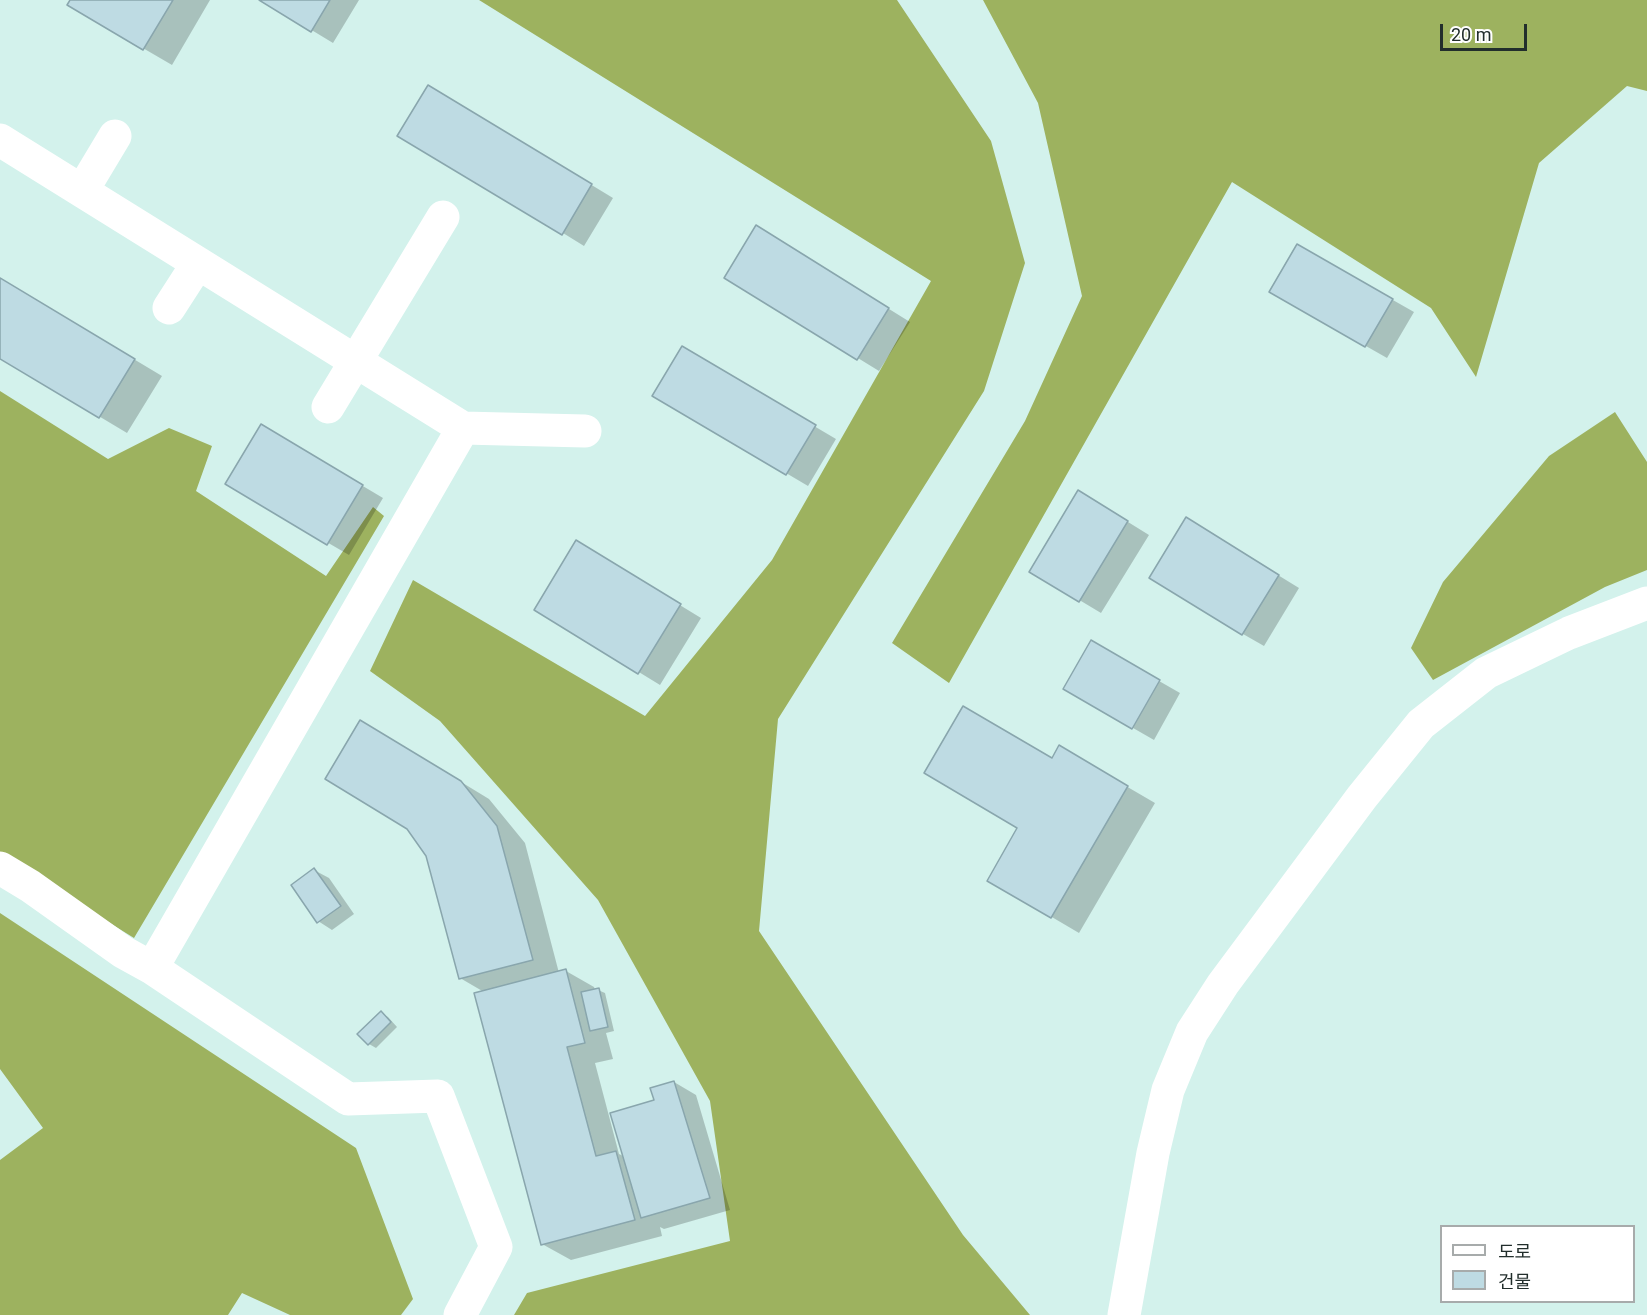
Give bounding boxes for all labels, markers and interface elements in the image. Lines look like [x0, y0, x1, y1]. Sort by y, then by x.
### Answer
scale bar [1443, 12, 1530, 50]
text: 20 m [1451, 24, 1491, 45]
legend [1440, 1225, 1635, 1303]
text: 도로 [1498, 1241, 1531, 1262]
text: 건물 [1498, 1271, 1531, 1292]

